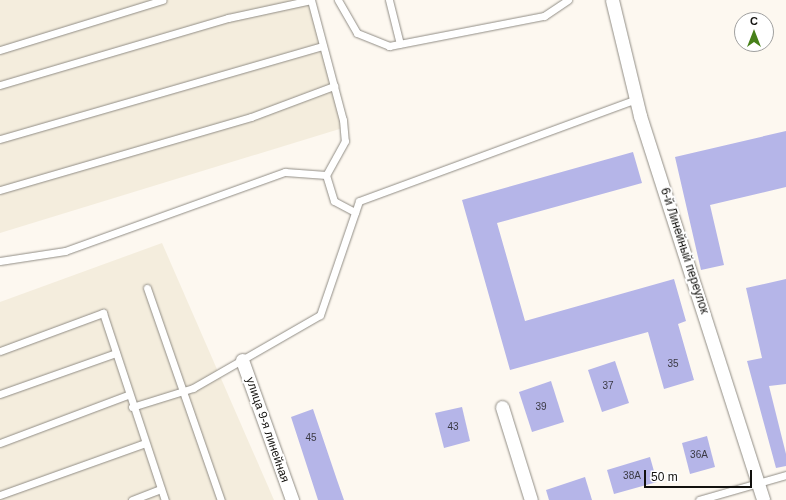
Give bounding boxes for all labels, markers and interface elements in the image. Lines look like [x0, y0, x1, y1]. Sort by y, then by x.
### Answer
north arrow [734, 12, 774, 52]
text: С [750, 15, 758, 27]
street label: 6-й Линейный переулок [657, 186, 711, 316]
house number: 35 [667, 358, 679, 370]
street label: улица 9-я линейная [242, 375, 292, 485]
house number: 37 [602, 380, 614, 392]
house number: 39 [535, 401, 547, 413]
house number: 43 [447, 421, 459, 433]
house number: 45 [305, 432, 317, 444]
house number: 36А [690, 449, 708, 461]
scale bar [646, 462, 754, 488]
house number: 38А [623, 470, 641, 482]
text: 50 m [651, 470, 678, 484]

